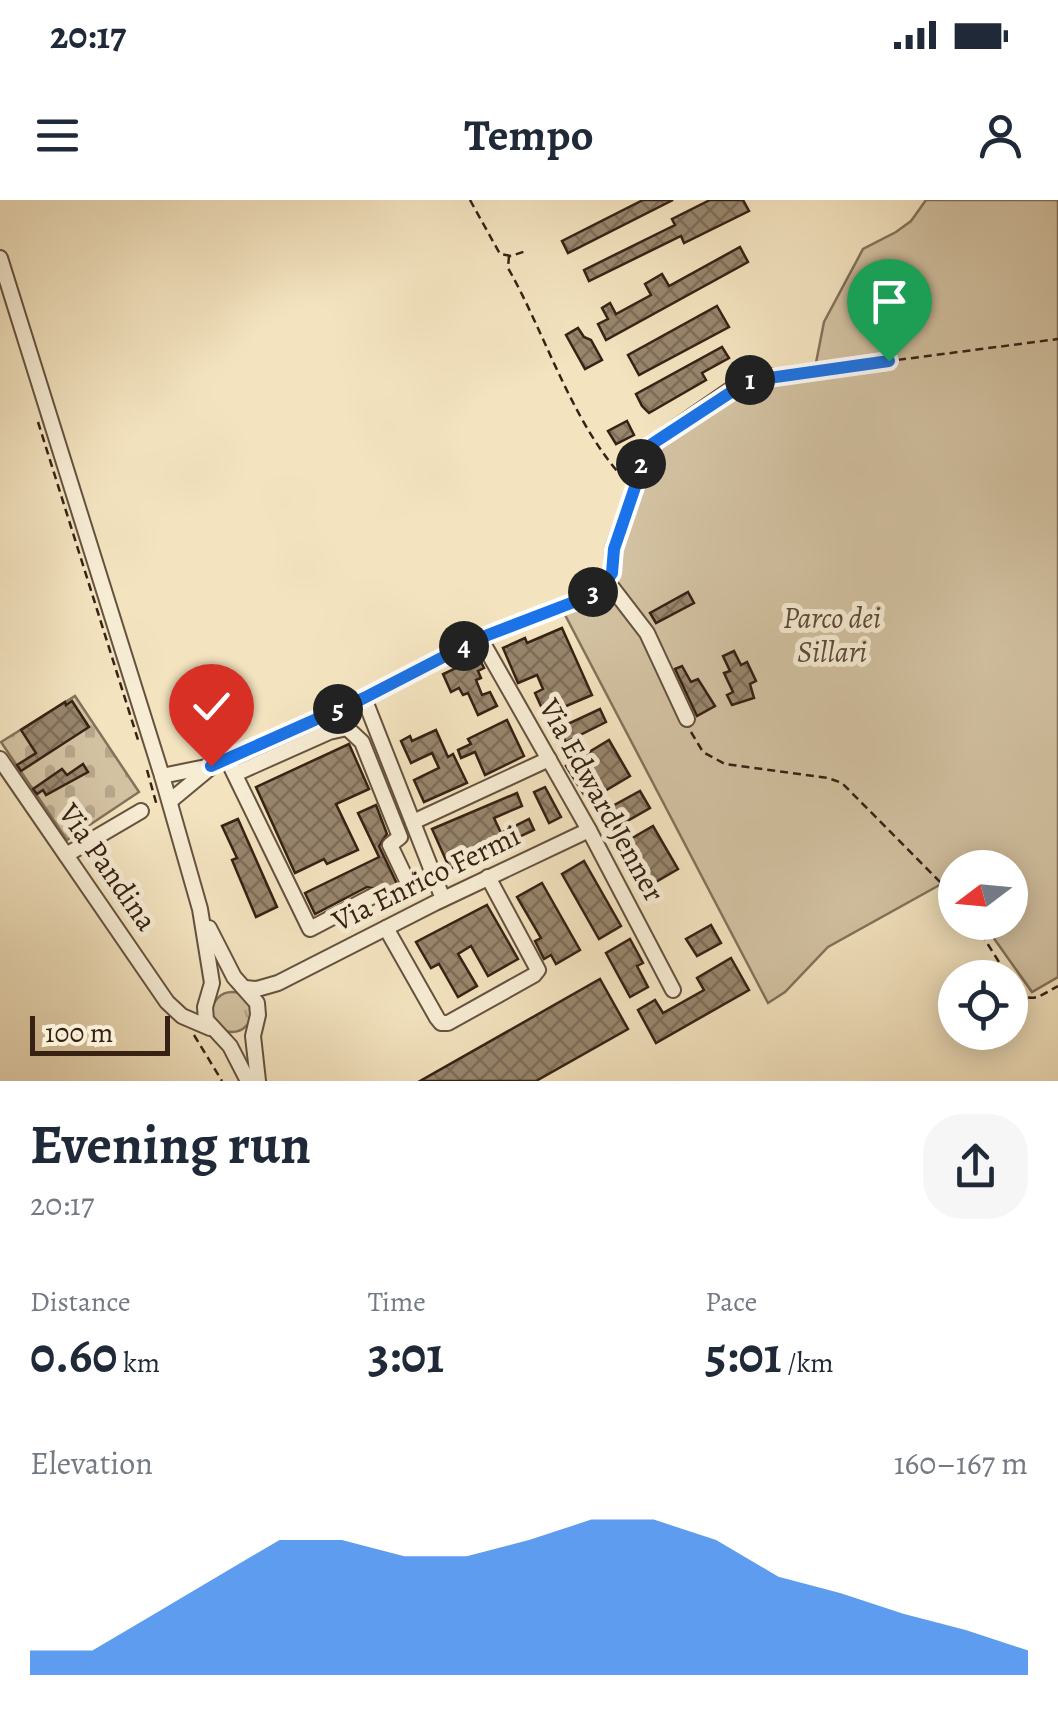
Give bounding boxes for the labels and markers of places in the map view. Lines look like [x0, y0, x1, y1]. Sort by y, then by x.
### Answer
pin [847, 259, 932, 362]
pin: 1 [725, 355, 775, 405]
pin: 2 [616, 439, 666, 489]
pin: 3 [568, 567, 618, 617]
pin: 4 [439, 621, 489, 671]
pin [169, 664, 254, 767]
pin: 5 [313, 684, 363, 734]

